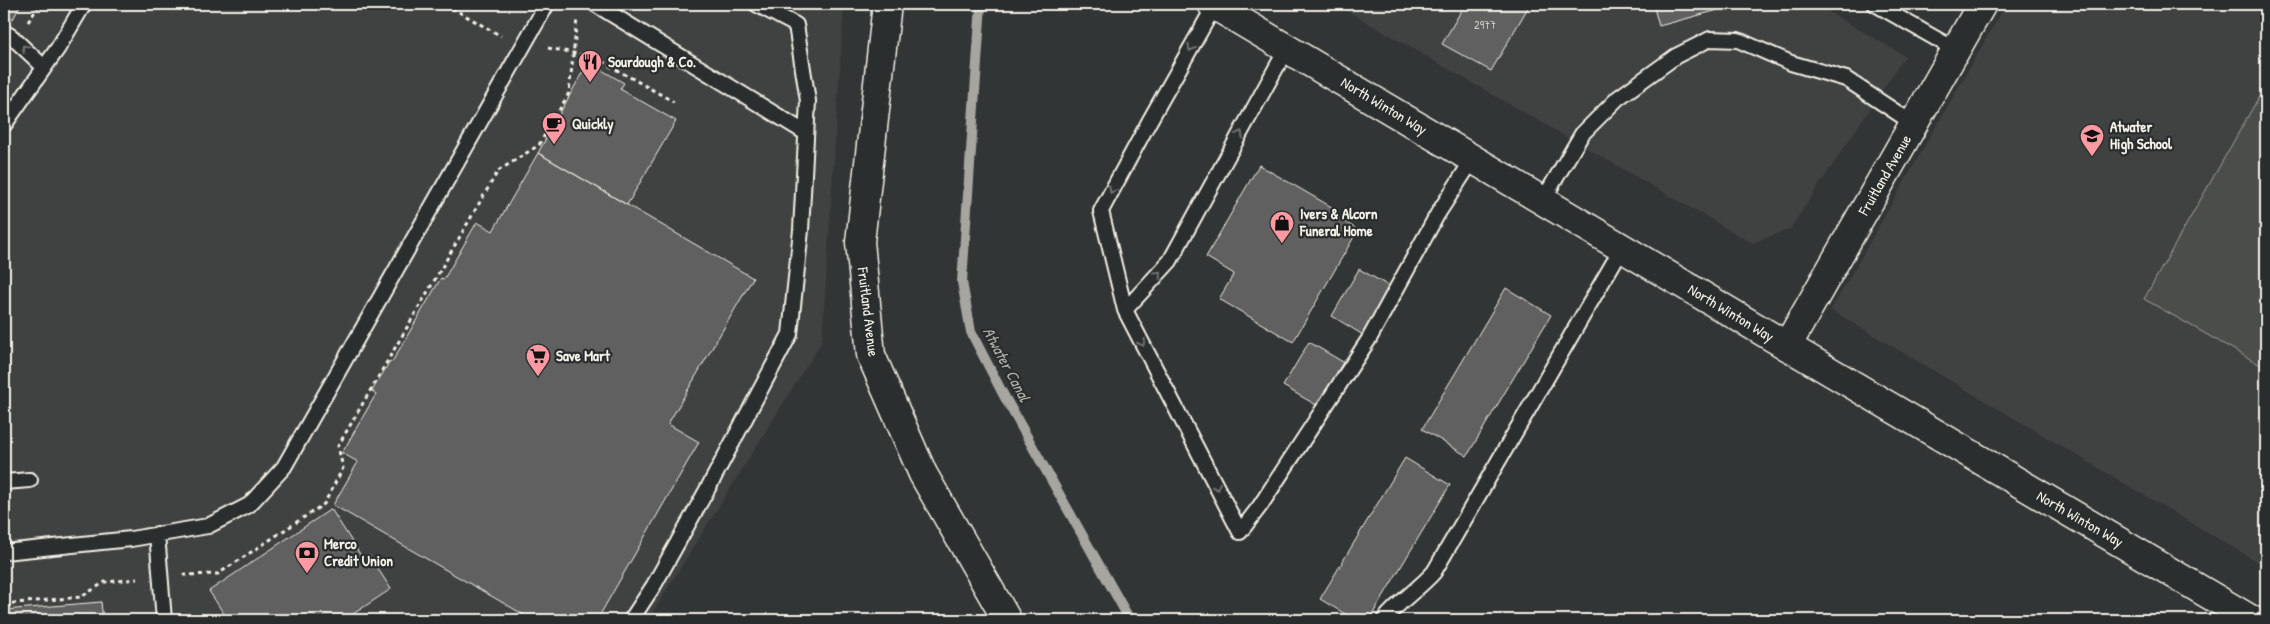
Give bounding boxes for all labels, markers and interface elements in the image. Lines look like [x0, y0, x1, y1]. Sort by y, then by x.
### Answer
house number: 2977 [1474, 16, 1496, 33]
one-way arrow [1187, 42, 1197, 51]
one-way arrow [21, 45, 30, 54]
restaurant icon: Sourdough & Co. [577, 49, 603, 83]
place label: Sourdough & Co. [608, 51, 696, 73]
street label: North Winton Way [1337, 72, 1431, 140]
cafe icon: Quickly [541, 111, 567, 145]
place label: Quickly [572, 113, 614, 135]
place label: Atwater High School [2110, 116, 2173, 155]
school or university icon: Atwater High School [2079, 123, 2105, 157]
one-way arrow [1233, 131, 1243, 140]
street label: Fruitland Avenue [1852, 131, 1916, 220]
one-way arrow [1108, 185, 1118, 194]
place label: Ivers & Alcorn Funeral Home [1299, 203, 1378, 241]
shop icon: Ivers & Alcorn Funeral Home [1269, 210, 1295, 244]
street label: Fruitland Avenue [852, 265, 884, 358]
one-way arrow [1152, 271, 1161, 280]
street label: North Winton Way [1684, 279, 1778, 347]
water label: Atwater Canal [978, 323, 1036, 406]
one-way arrow [1136, 338, 1146, 347]
supermarket icon: Save Mart [525, 343, 551, 377]
place label: Save Mart [556, 345, 611, 366]
one-way arrow [1211, 482, 1221, 491]
street label: North Winton Way [2033, 485, 2128, 552]
place label: Merco Credit Union [324, 533, 393, 571]
bank icon: Merco Credit Union [294, 540, 320, 574]

